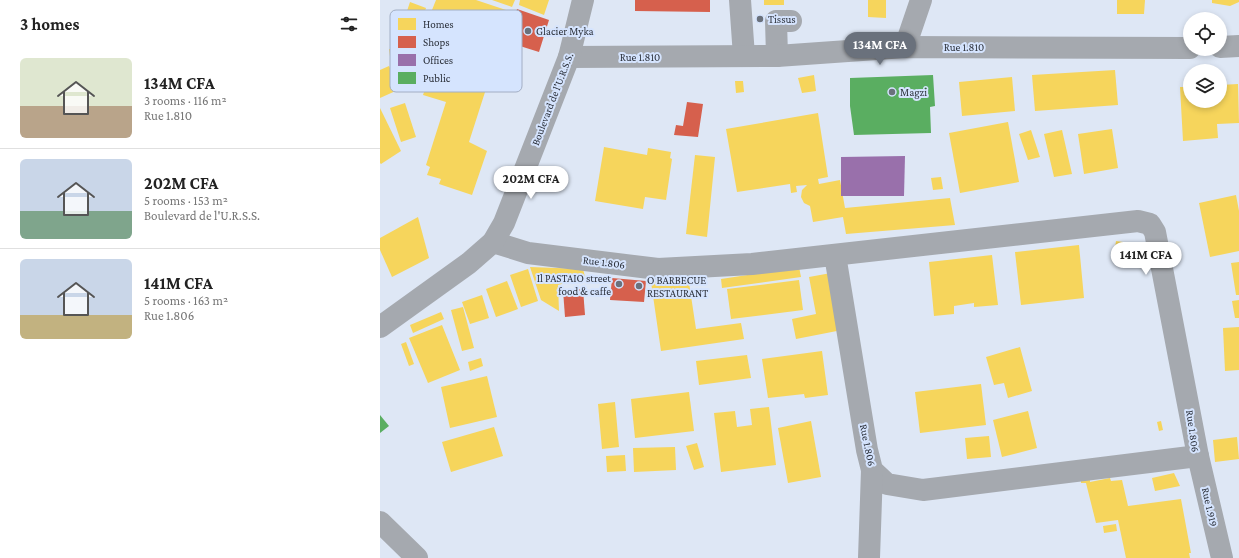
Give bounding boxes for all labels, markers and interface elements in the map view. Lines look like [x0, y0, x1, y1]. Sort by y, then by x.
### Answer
legend [390, 10, 522, 92]
map controls [1183, 12, 1227, 108]
button: locate [1183, 12, 1227, 56]
icon: filters [338, 13, 360, 35]
place label: Tissus [768, 13, 796, 25]
marker: Tissus [755, 14, 765, 24]
text: 3 homes [20, 15, 79, 34]
text: Homes [423, 18, 454, 30]
place label: Glacier Myka [536, 25, 594, 38]
marker: Glacier Myka [523, 26, 533, 36]
pin: 134M CFA [839, 32, 921, 66]
text: Shops [423, 36, 450, 49]
text: 134M CFA [853, 37, 907, 52]
street label: Rue 1.810 [944, 41, 984, 53]
street label: Boulevard de l'U.R.S.S. [529, 51, 575, 147]
street label: Rue 1.810 [620, 51, 660, 63]
text: Offices [423, 54, 453, 66]
button: layers [1183, 64, 1227, 108]
text: Public [423, 72, 451, 84]
icon: home [52, 74, 100, 122]
text: 134M CFA [144, 74, 215, 93]
place label: Magzi [900, 86, 927, 99]
marker: Magzi [887, 87, 897, 97]
text: 3 rooms · 116 m² [144, 93, 227, 108]
text: Rue 1.810 [144, 108, 192, 123]
pin: 202M CFA [490, 166, 572, 200]
text: 202M CFA [503, 171, 559, 186]
text: 202M CFA [144, 174, 218, 193]
icon: home [52, 175, 100, 223]
text: 5 rooms · 153 m² [144, 193, 228, 208]
text: Boulevard de l'U.R.S.S. [144, 208, 260, 223]
pin: 141M CFA [1105, 242, 1187, 276]
text: 141M CFA [1120, 247, 1172, 262]
street label: Rue 1.806 [582, 253, 626, 271]
place label: Il PASTAIO street food & caffe [537, 272, 611, 297]
text: 141M CFA [144, 274, 213, 293]
place label: O BARBECUE RESTAURANT [647, 274, 708, 299]
icon: home [52, 275, 100, 323]
marker: Il PASTAIO street food & caffe [614, 279, 624, 289]
marker: O BARBECUE RESTAURANT [634, 281, 644, 291]
text: 5 rooms · 163 m² [144, 293, 228, 308]
text: Rue 1.806 [144, 308, 194, 323]
street label: Rue 1.806 [1184, 409, 1202, 453]
street label: Rue 1.806 [858, 423, 878, 467]
street label: Rue 1.919 [1200, 486, 1220, 528]

